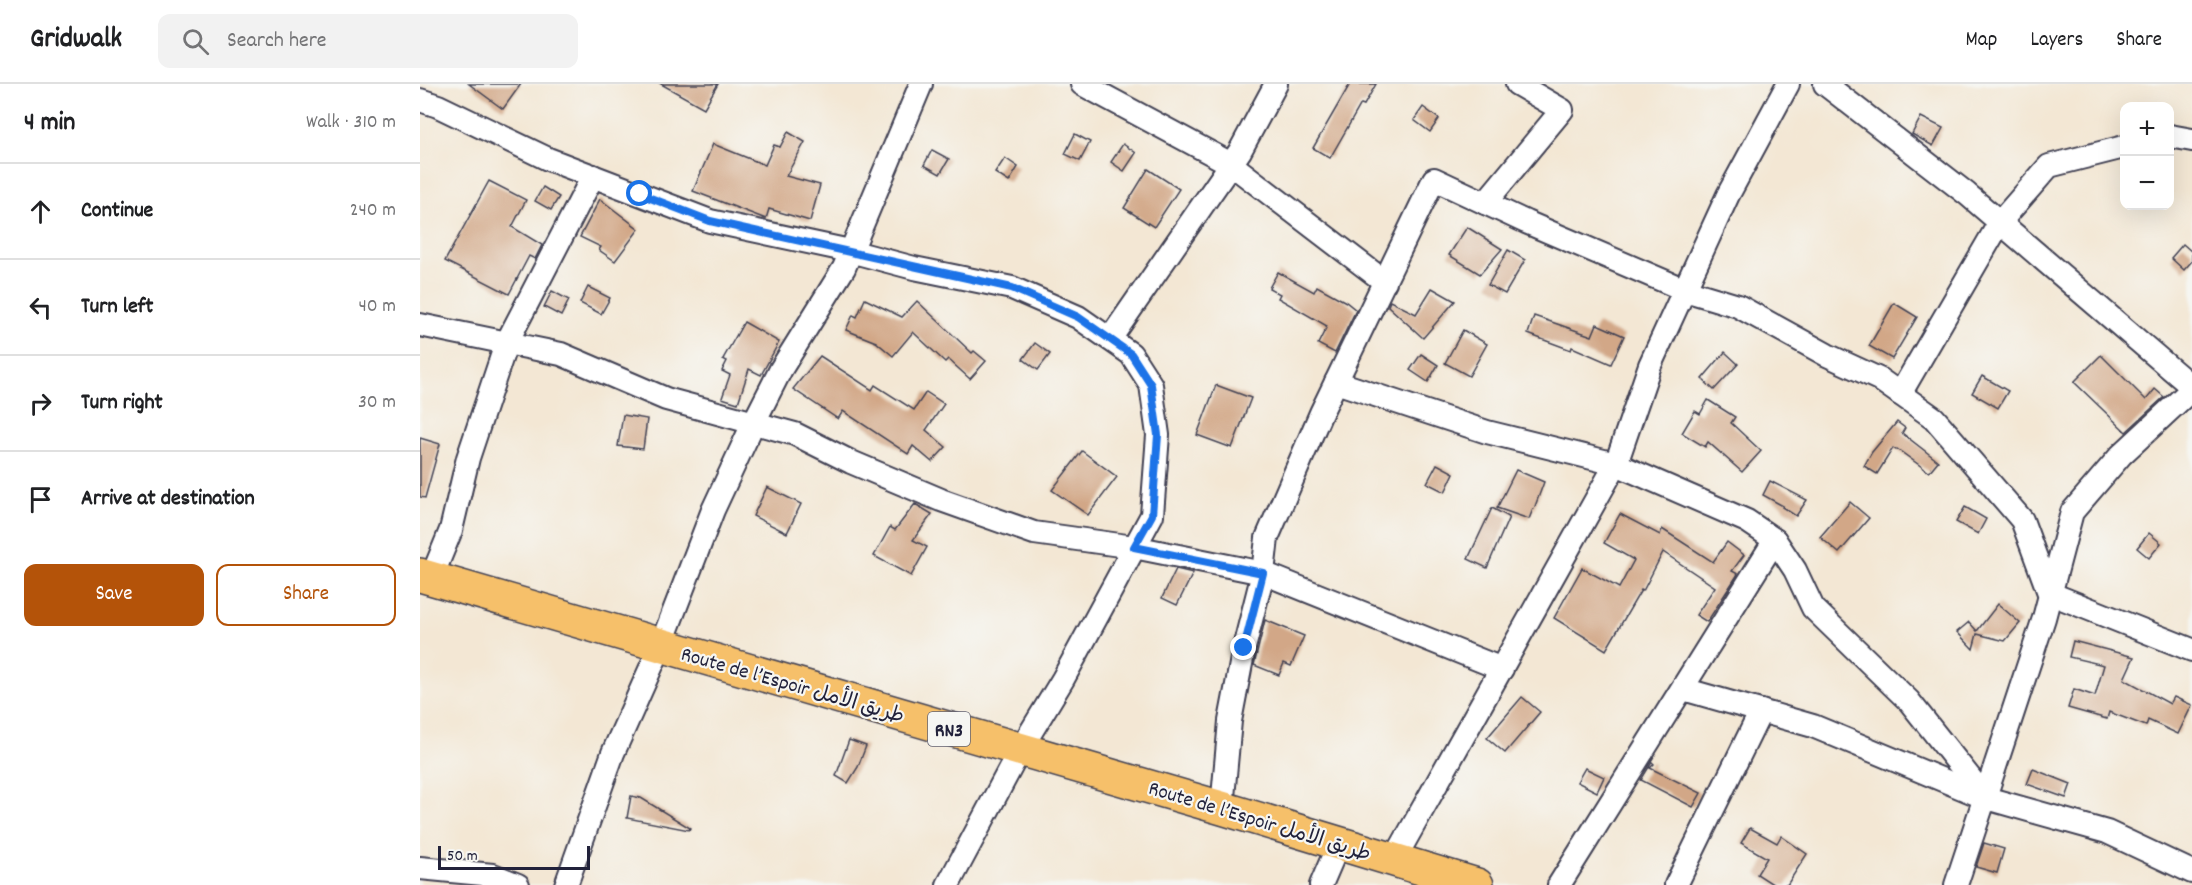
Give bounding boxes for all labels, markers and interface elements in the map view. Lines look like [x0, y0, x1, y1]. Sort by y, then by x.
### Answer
search box [158, 14, 578, 68]
text: Gridwalk [30, 21, 122, 61]
icon: search [179, 25, 212, 58]
text: Search here [227, 26, 327, 57]
text: Map [1966, 26, 1997, 56]
text: Layers [2030, 26, 2083, 56]
text: Share [2116, 26, 2162, 56]
map controls [2120, 102, 2174, 210]
button: + [2120, 102, 2174, 156]
text: 4 min [24, 105, 75, 142]
text: Walk · 310 m [306, 109, 396, 137]
button: − [2120, 156, 2174, 210]
route start [626, 180, 652, 206]
icon: ahead [24, 195, 57, 228]
text: Continue [81, 196, 153, 227]
text: 240 m [350, 197, 396, 225]
icon: left [24, 291, 57, 324]
text: Turn left [81, 292, 153, 323]
text: 40 m [358, 293, 396, 321]
icon: right [24, 387, 57, 420]
text: Turn right [81, 388, 163, 419]
text: 30 m [358, 389, 396, 417]
icon: arrive [24, 483, 57, 516]
text: Arrive at destination [81, 484, 255, 515]
button: Save [24, 564, 204, 626]
button: Share [216, 564, 396, 626]
route end [1230, 634, 1256, 660]
street label: Route de l’Espoir طريق الأمل [677, 639, 908, 733]
road number: RN3 [928, 712, 970, 746]
street label: Route de l’Espoir طريق الأمل [1144, 773, 1375, 871]
scale bar [438, 843, 590, 870]
text: 50 m [447, 845, 478, 868]

